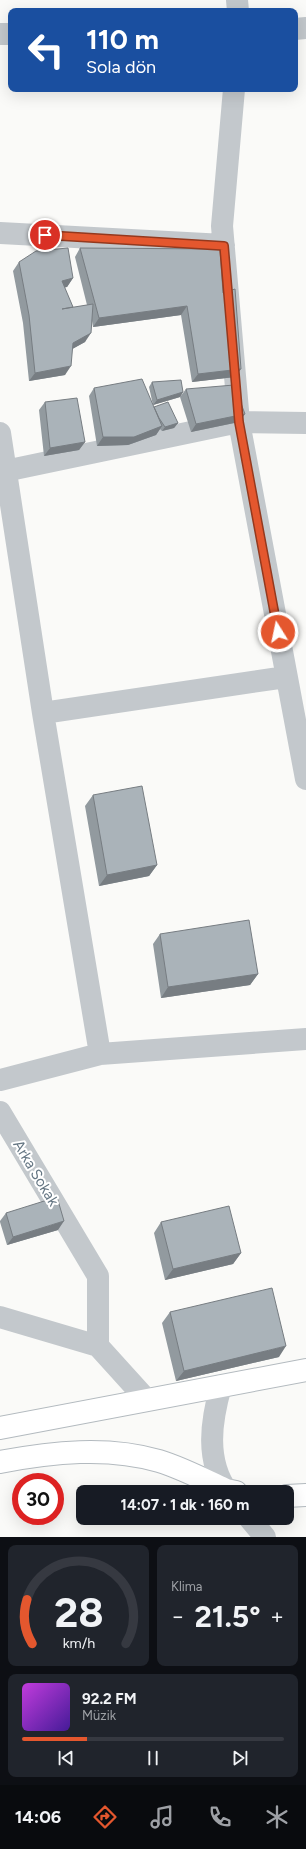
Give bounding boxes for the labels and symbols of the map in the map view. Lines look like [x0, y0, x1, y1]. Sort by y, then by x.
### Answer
pin [28, 218, 62, 252]
position arrow [257, 611, 299, 653]
street label: Arka Sokak [9, 1137, 63, 1210]
speed limit sign: 30 [12, 1473, 64, 1525]

